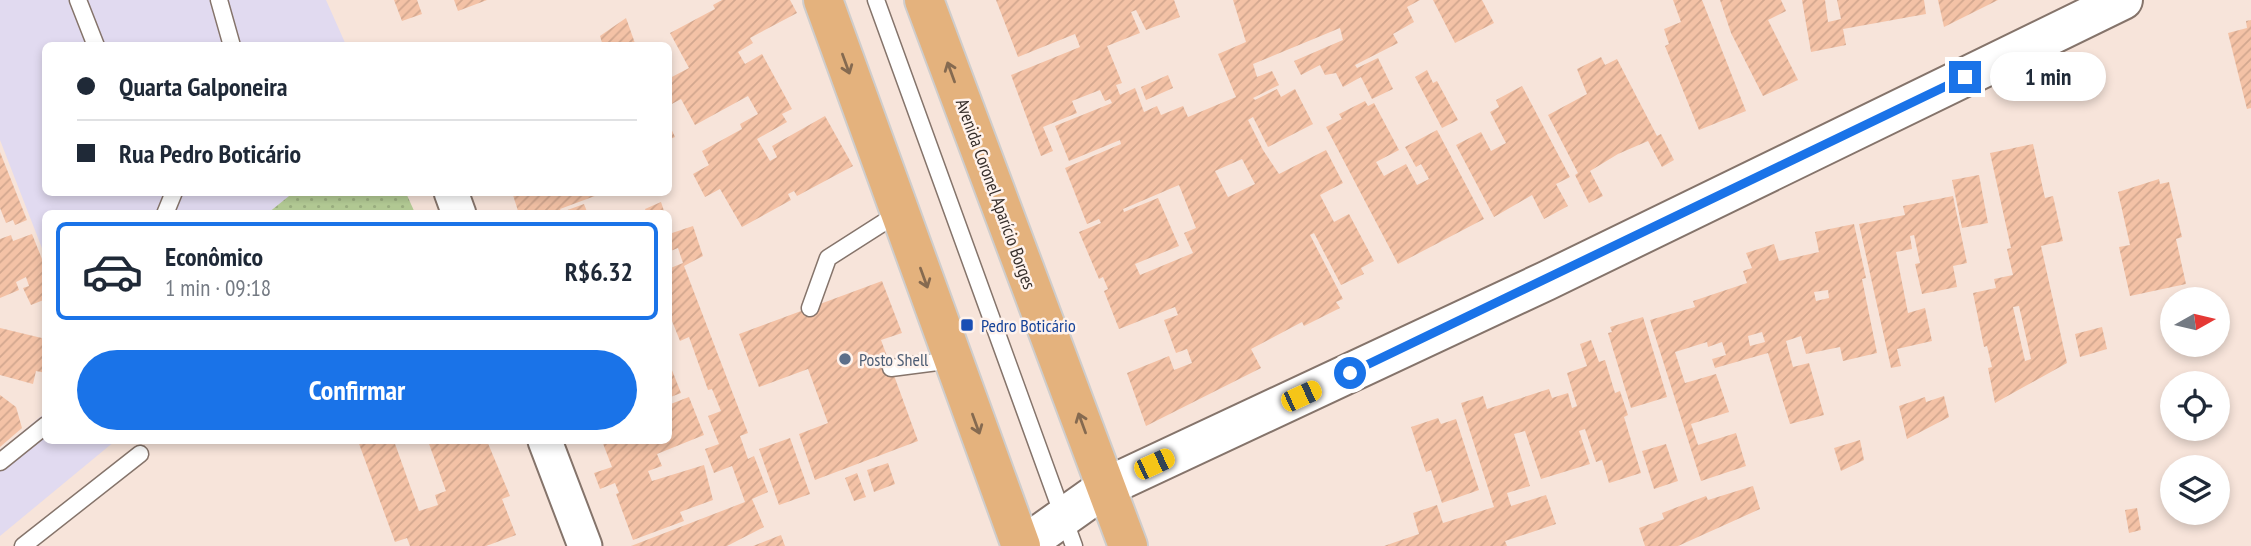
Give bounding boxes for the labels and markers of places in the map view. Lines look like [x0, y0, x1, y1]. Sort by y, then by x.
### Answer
place label: Pedro Boticário [981, 314, 1076, 337]
marker: Pedro Boticário [959, 317, 975, 333]
place label: Posto Shell [859, 348, 929, 371]
marker: Posto Shell [837, 351, 853, 367]

